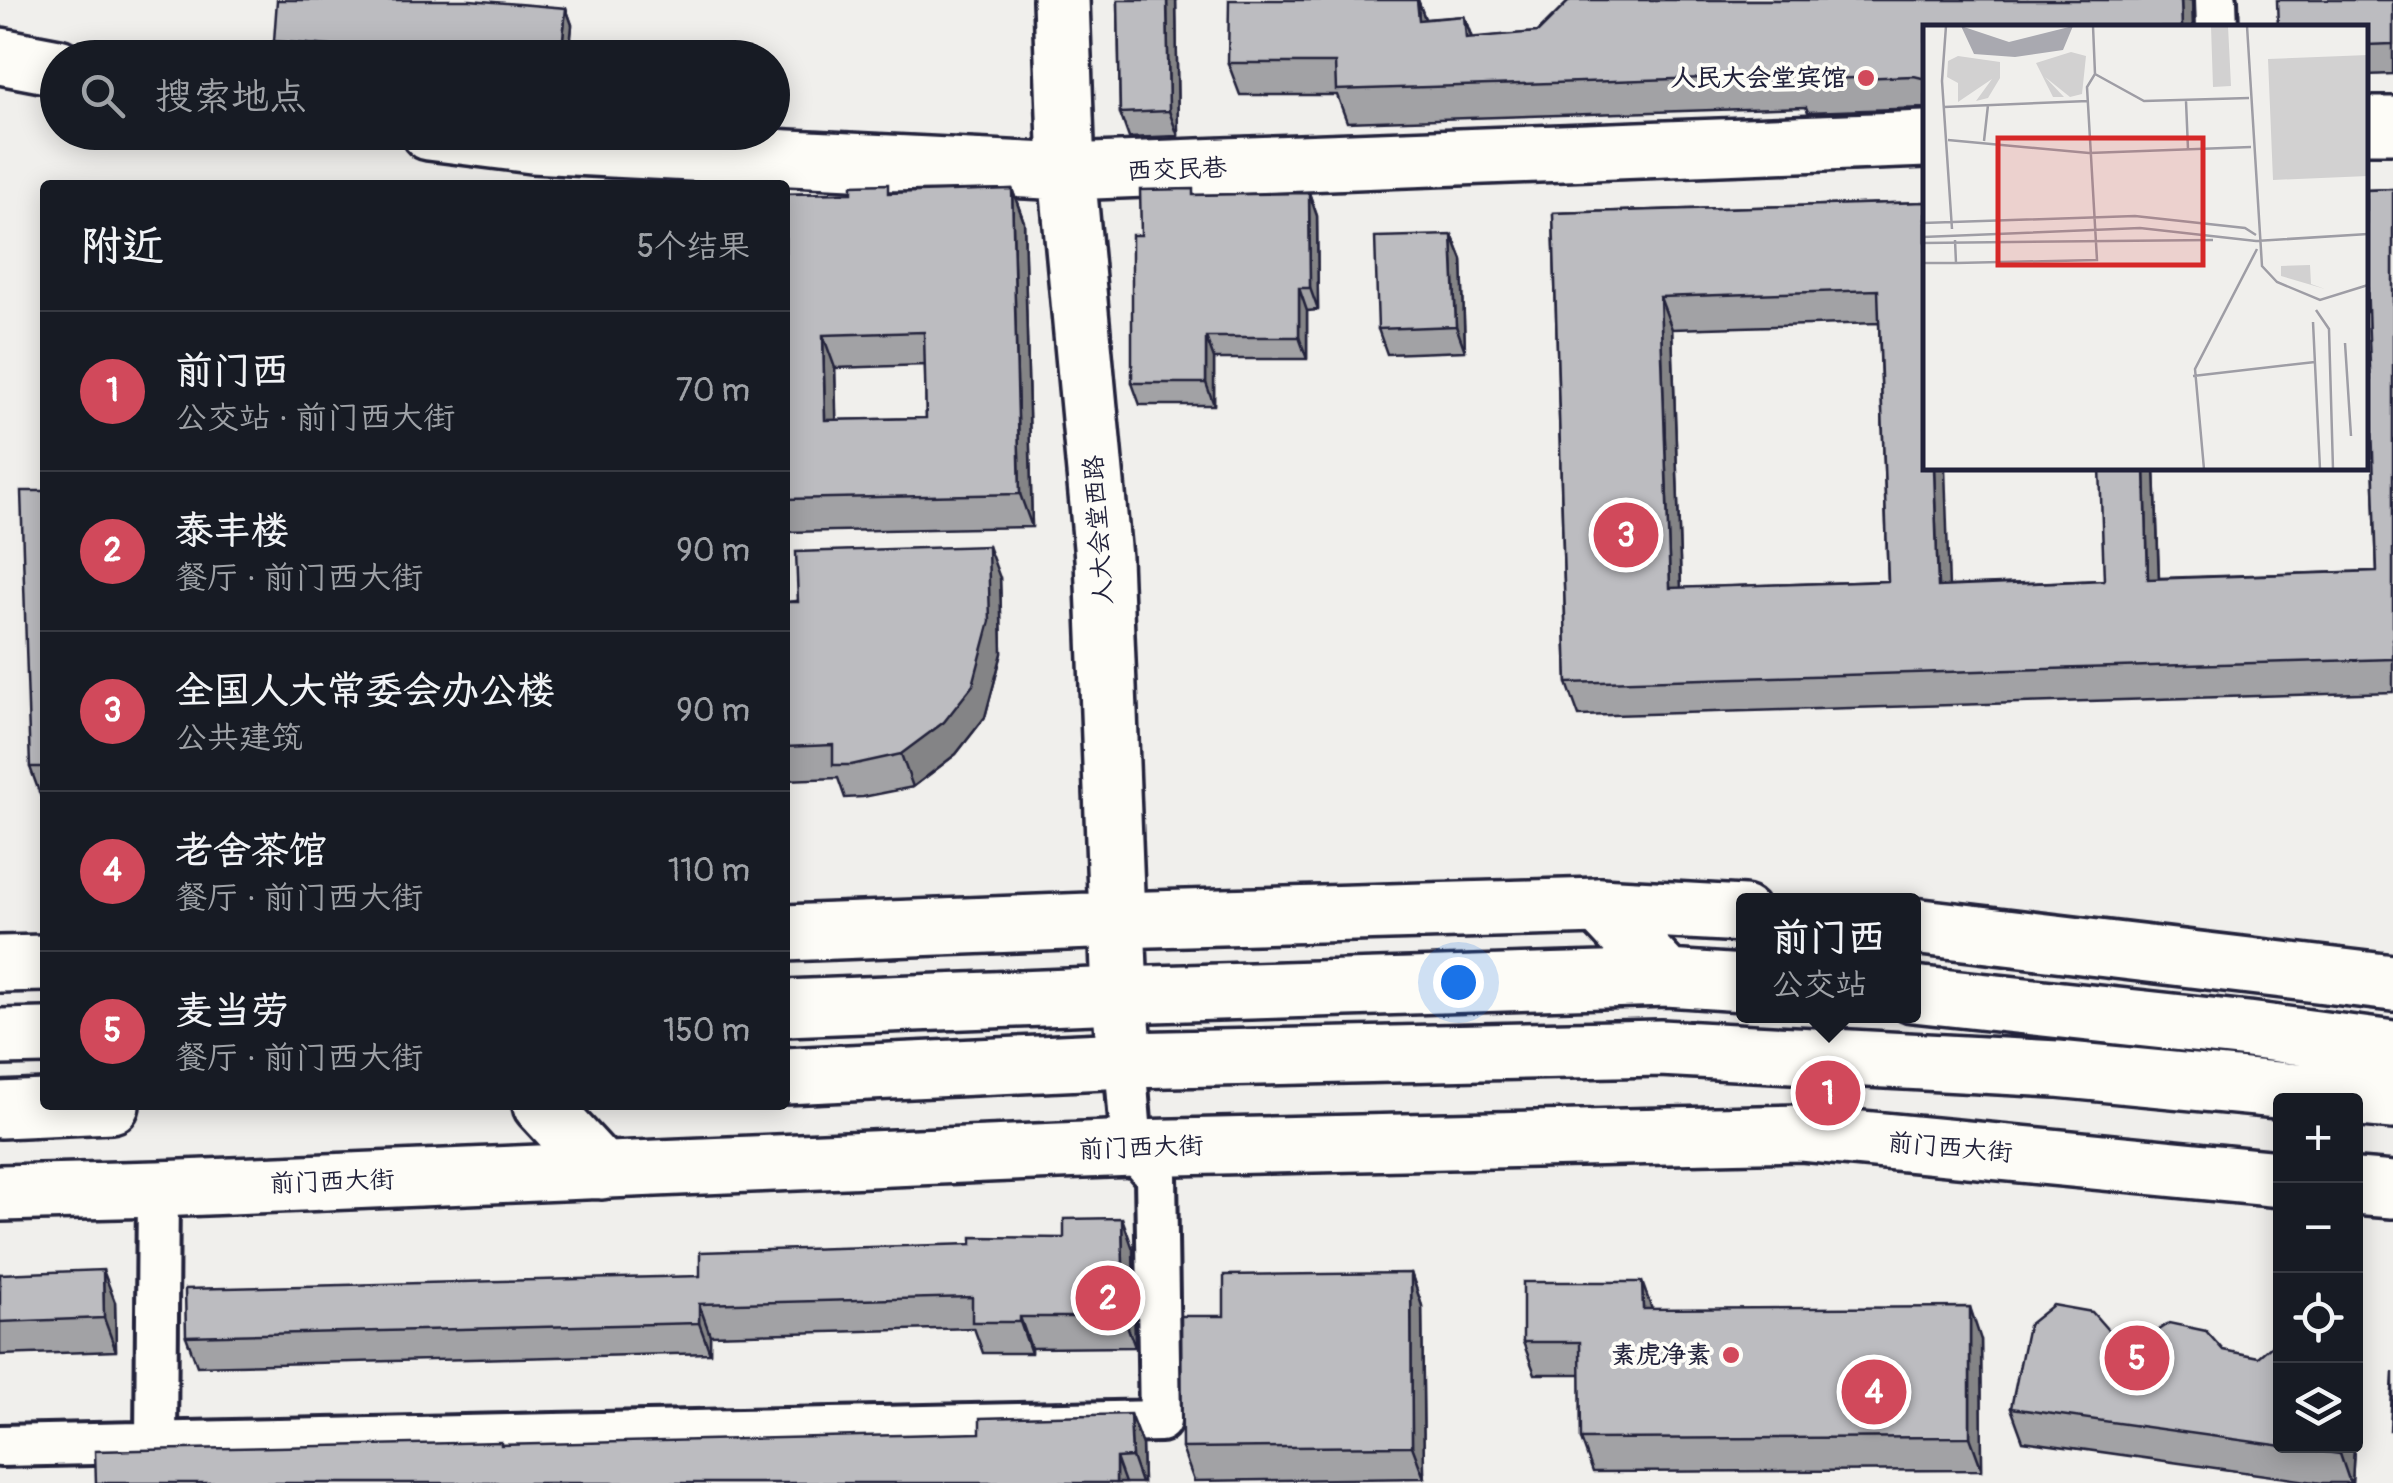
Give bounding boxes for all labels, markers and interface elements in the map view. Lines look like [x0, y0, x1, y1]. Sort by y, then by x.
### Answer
inset map [1923, 25, 2368, 470]
search box [40, 40, 790, 150]
place label: 人民大会堂宾馆 [1671, 63, 1846, 94]
marker: 人民大会堂宾馆 [1855, 67, 1877, 89]
icon: search [75, 68, 130, 123]
text: 搜索地点 [155, 73, 307, 121]
street label: 西交民巷 [1126, 153, 1228, 187]
text: 附近 [80, 221, 164, 273]
text: 5个结果 [637, 227, 750, 267]
text: 前门西 [175, 347, 289, 395]
text: 1 [106, 371, 119, 411]
text: 70 m [676, 371, 750, 411]
text: 公交站 · 前门西大街 [175, 398, 455, 438]
street label: 人大会堂西路 [1078, 454, 1120, 606]
pin: 3 [1594, 498, 1658, 572]
text: 泰丰楼 [175, 507, 289, 555]
text: 2 [104, 531, 121, 571]
text: 90 m [676, 531, 750, 571]
text: 餐厅 · 前门西大街 [175, 558, 423, 598]
text: 全国人大常委会办公楼 [175, 667, 555, 715]
text: 3 [104, 691, 121, 731]
text: 90 m [676, 691, 750, 731]
text: 公共建筑 [175, 718, 303, 758]
text: 老舍茶馆 [175, 827, 327, 875]
text: 4 [103, 851, 122, 891]
text: 110 m [668, 851, 750, 891]
text: 餐厅 · 前门西大街 [175, 878, 423, 918]
popup [1736, 893, 1921, 1023]
text: 前门西 [1771, 914, 1886, 962]
your location [1433, 957, 1484, 1008]
text: 公交站 [1771, 965, 1868, 1005]
text: 麦当劳 [175, 987, 289, 1035]
text: 5 [104, 1011, 121, 1051]
text: 150 m [663, 1011, 750, 1051]
text: 餐厅 · 前门西大街 [175, 1038, 423, 1078]
pin: 1 [1796, 1056, 1860, 1130]
map controls [2273, 1093, 2363, 1453]
button: + [2273, 1093, 2363, 1183]
street label: 前门西大街 [1886, 1127, 2014, 1169]
street label: 前门西大街 [1078, 1130, 1204, 1166]
street label: 前门西大街 [269, 1164, 395, 1200]
button: − [2273, 1183, 2363, 1273]
pin: 2 [1076, 1260, 1140, 1336]
button: locate [2273, 1273, 2363, 1363]
pin: 5 [2104, 1320, 2170, 1396]
place label: 素虎净素 [1611, 1340, 1711, 1371]
marker: 素虎净素 [1720, 1344, 1742, 1366]
pin: 4 [1842, 1354, 1906, 1430]
button: layers [2273, 1363, 2363, 1453]

